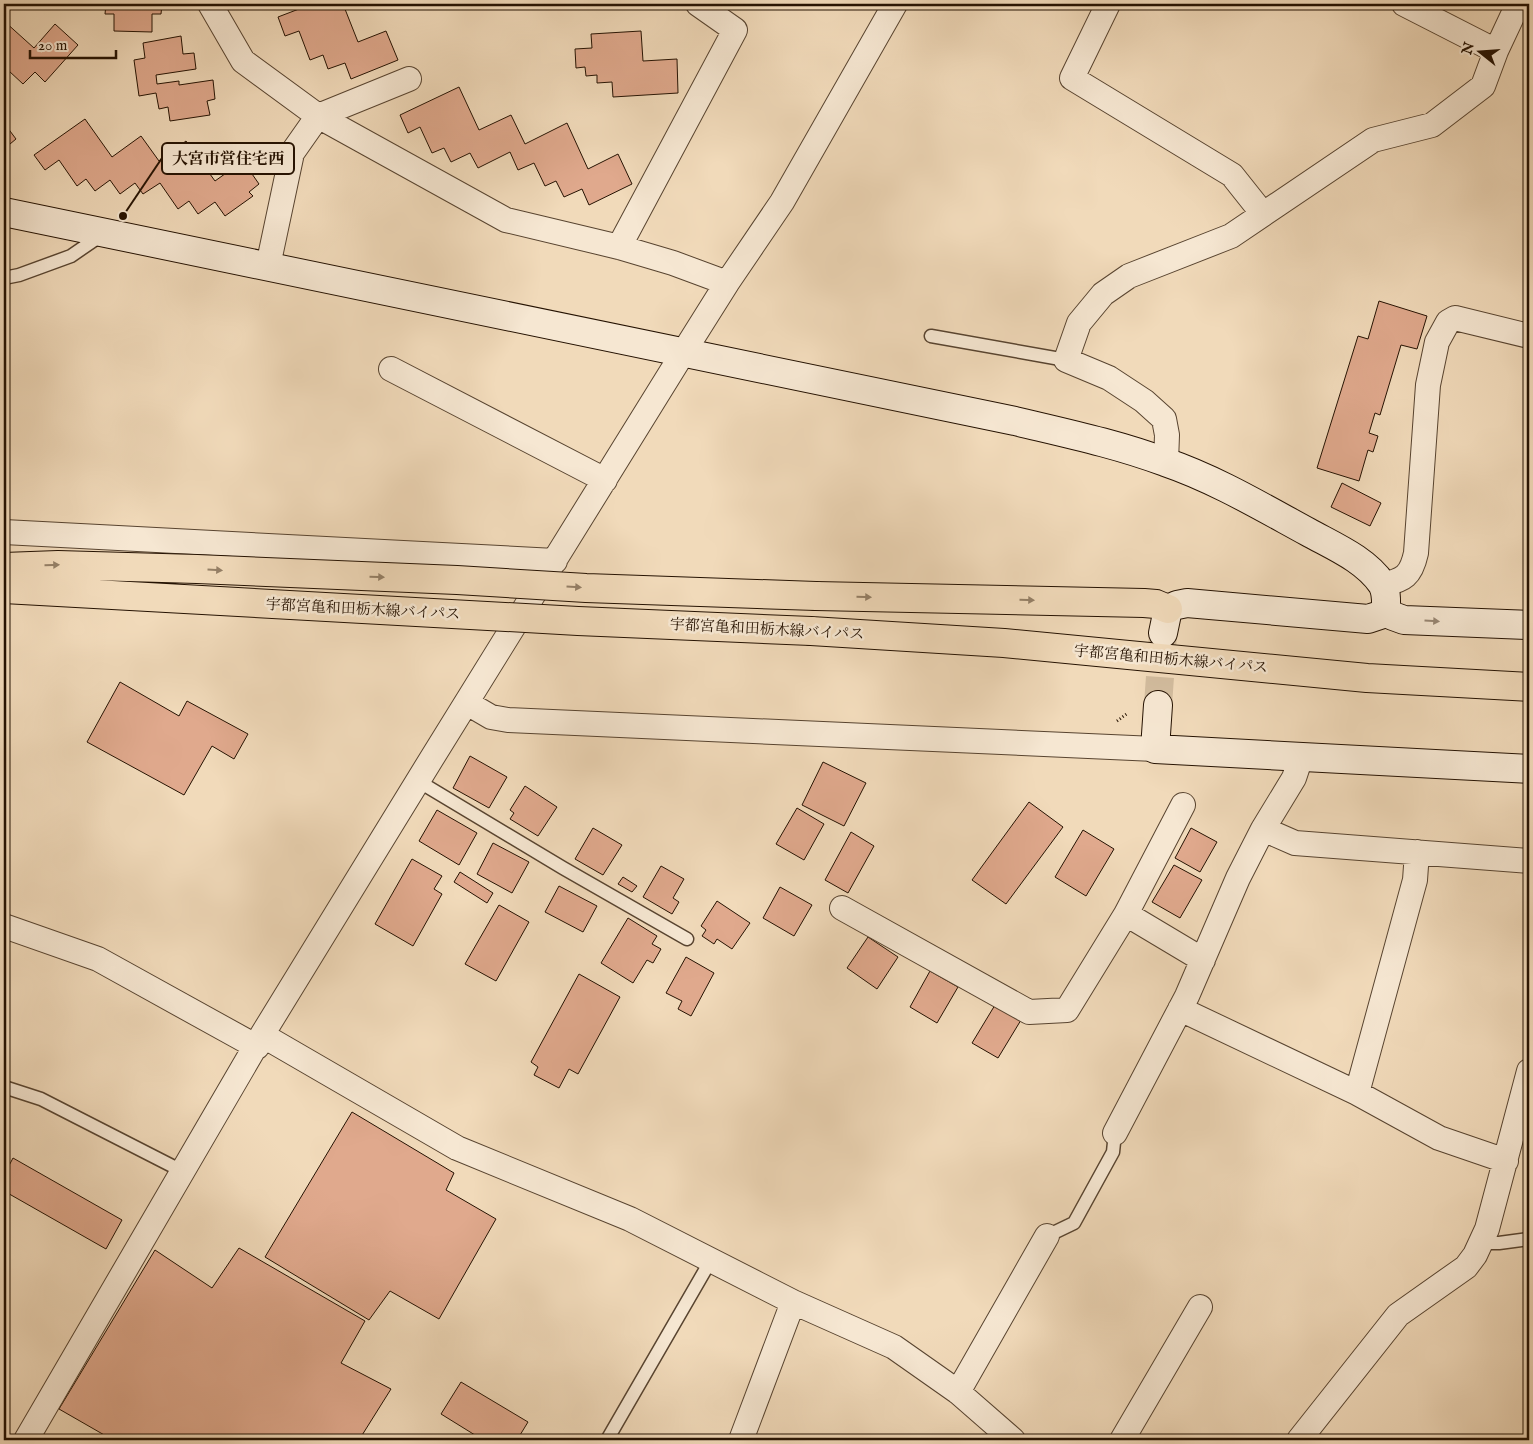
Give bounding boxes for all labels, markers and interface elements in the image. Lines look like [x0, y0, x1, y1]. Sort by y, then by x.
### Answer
scale bar [30, 28, 116, 60]
north arrow [1456, 28, 1506, 78]
text: 20 m [38, 36, 68, 55]
text: N [1458, 40, 1479, 58]
callout: 大宮市営住宅西 [162, 143, 294, 174]
text: 大宮市営住宅西 [172, 150, 284, 170]
one-way arrow [45, 561, 61, 569]
one-way arrow [207, 566, 223, 574]
one-way arrow [369, 573, 385, 581]
one-way arrow [567, 584, 583, 592]
one-way arrow [857, 593, 873, 601]
street label: 宇都宮亀和田栃木線バイパス [265, 595, 461, 624]
one-way arrow [1019, 597, 1035, 605]
street label: 宇都宮亀和田栃木線バイパス [669, 615, 865, 644]
one-way arrow [1424, 617, 1440, 625]
street label: 宇都宮亀和田栃木線バイパス [1073, 642, 1269, 677]

